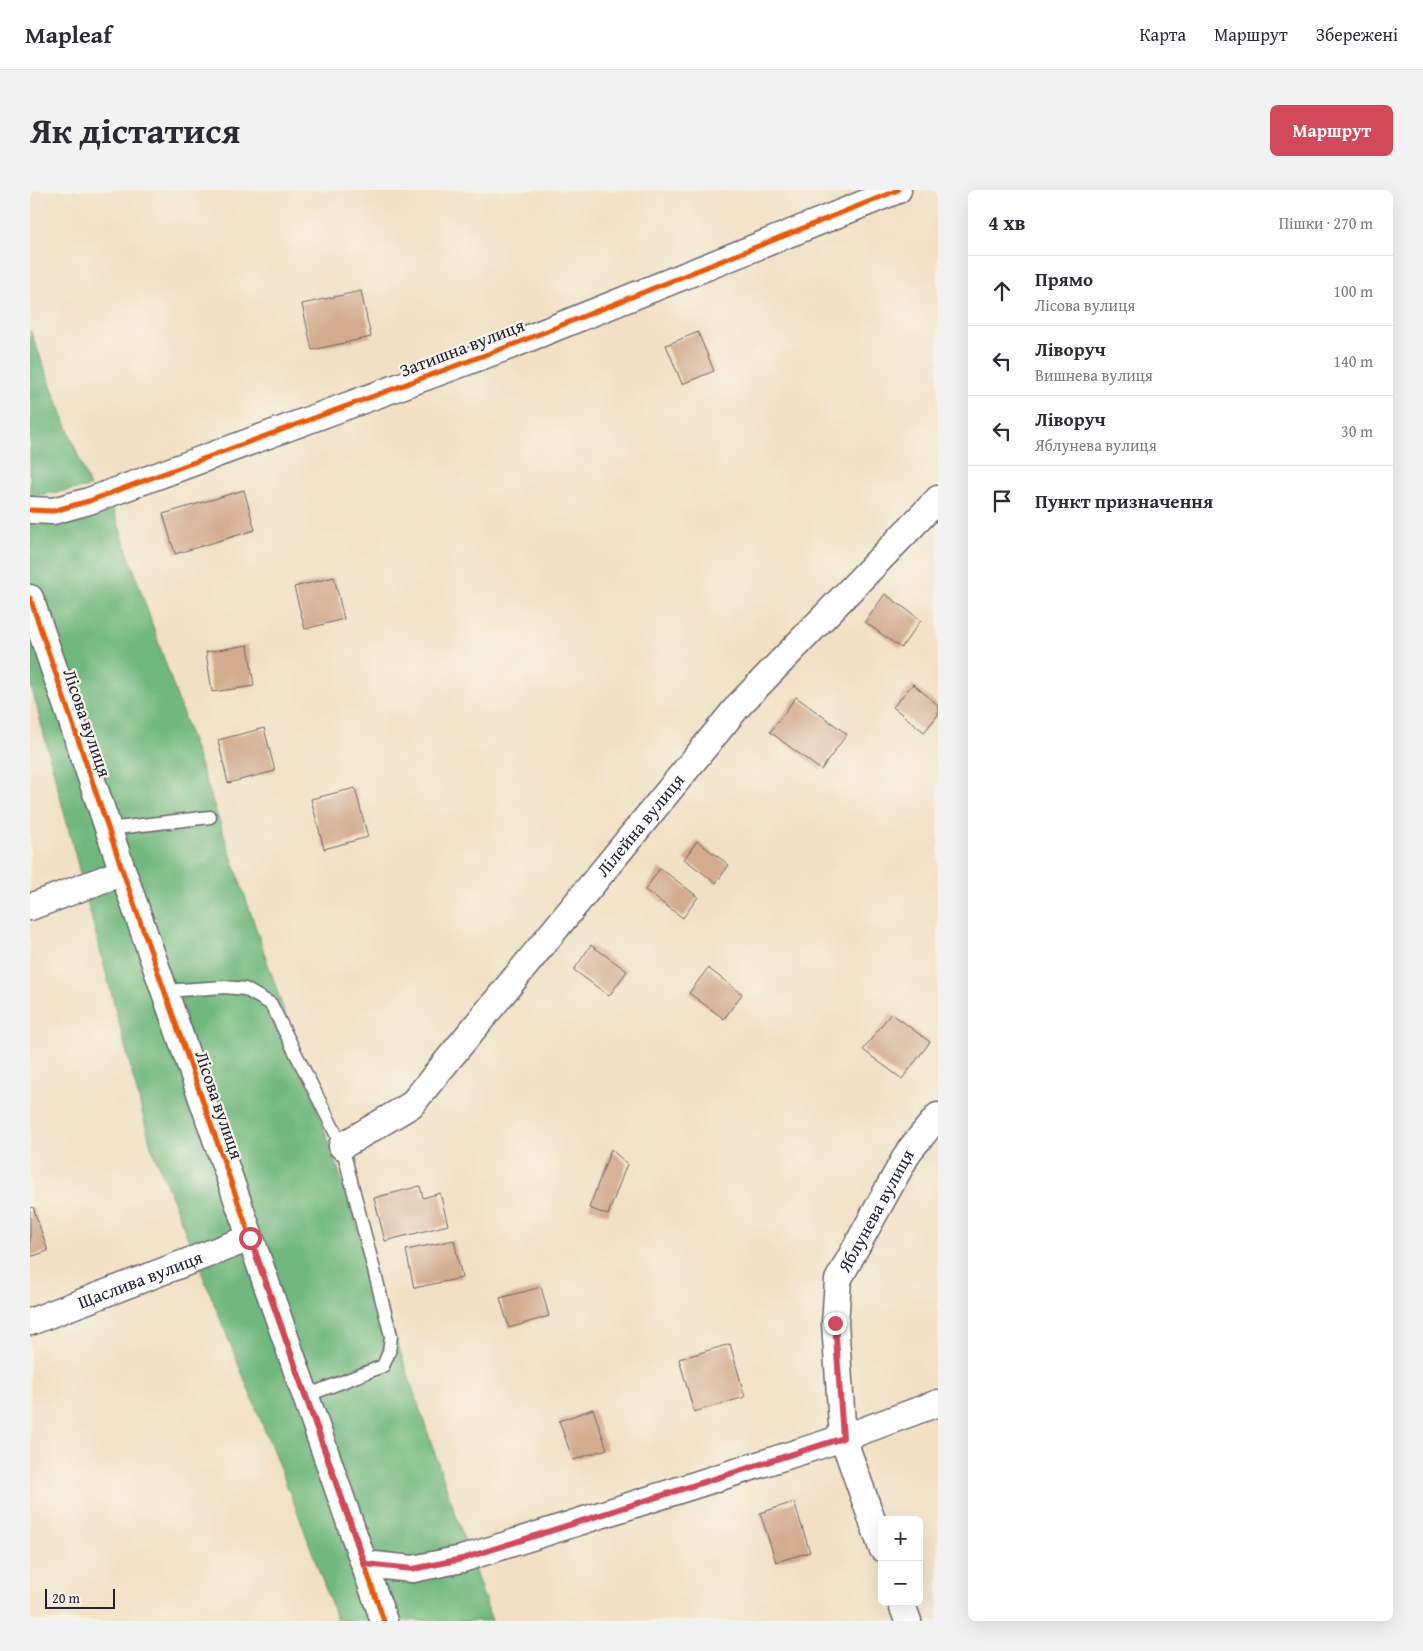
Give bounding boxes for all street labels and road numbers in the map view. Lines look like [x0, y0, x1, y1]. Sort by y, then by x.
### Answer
street label: Затишна вулиця [395, 311, 528, 384]
street label: Лісова вулиця [56, 665, 119, 781]
street label: Лілейна вулиця [589, 767, 691, 882]
street label: Лісова вулиця [188, 1047, 251, 1163]
street label: Яблунева вулиця [830, 1144, 920, 1278]
street label: Щаслива вулиця [74, 1243, 206, 1316]

